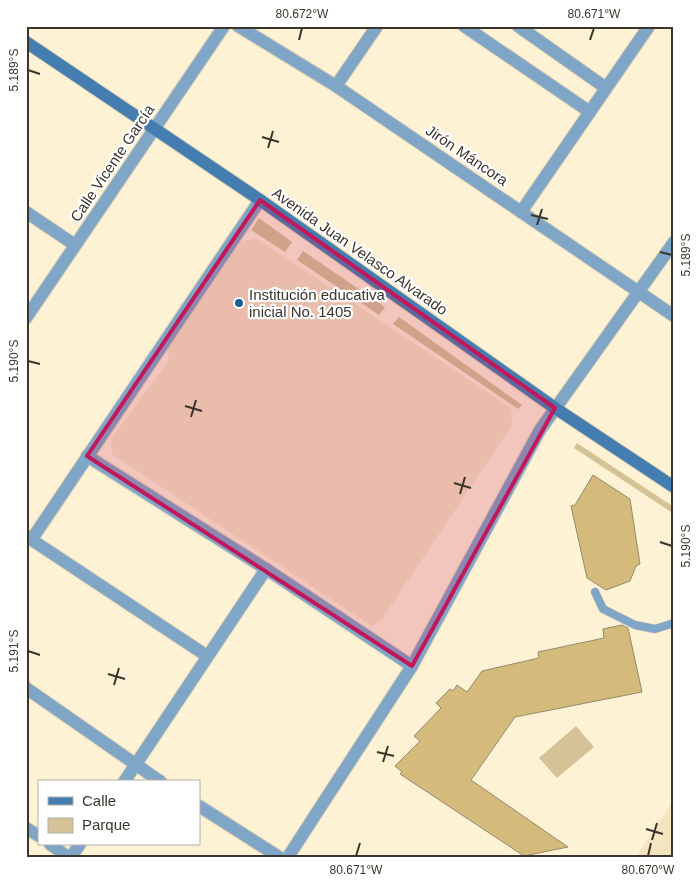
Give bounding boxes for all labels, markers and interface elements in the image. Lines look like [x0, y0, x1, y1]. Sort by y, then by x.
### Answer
text: 80.672°W [276, 7, 329, 21]
text: 80.671°W [568, 7, 621, 21]
text: 5.189°S [7, 49, 21, 91]
street label: Calle Vicente García [67, 101, 158, 225]
street label: Jirón Máncora [423, 121, 512, 189]
street label: Avenida Juan Velasco Alvarado [269, 184, 451, 318]
text: 5.189°S [679, 234, 693, 276]
place label: Institución educativa inicial No. 1405 [249, 286, 386, 320]
marker: Institución educativa inicial No. 1405 [233, 297, 245, 309]
text: 5.190°S [7, 340, 21, 382]
text: 5.190°S [679, 525, 693, 567]
text: 5.191°S [7, 630, 21, 672]
legend [38, 780, 200, 846]
text: Calle [82, 792, 116, 809]
text: Parque [82, 816, 130, 833]
text: 80.671°W [330, 863, 383, 877]
text: 80.670°W [622, 863, 675, 877]

